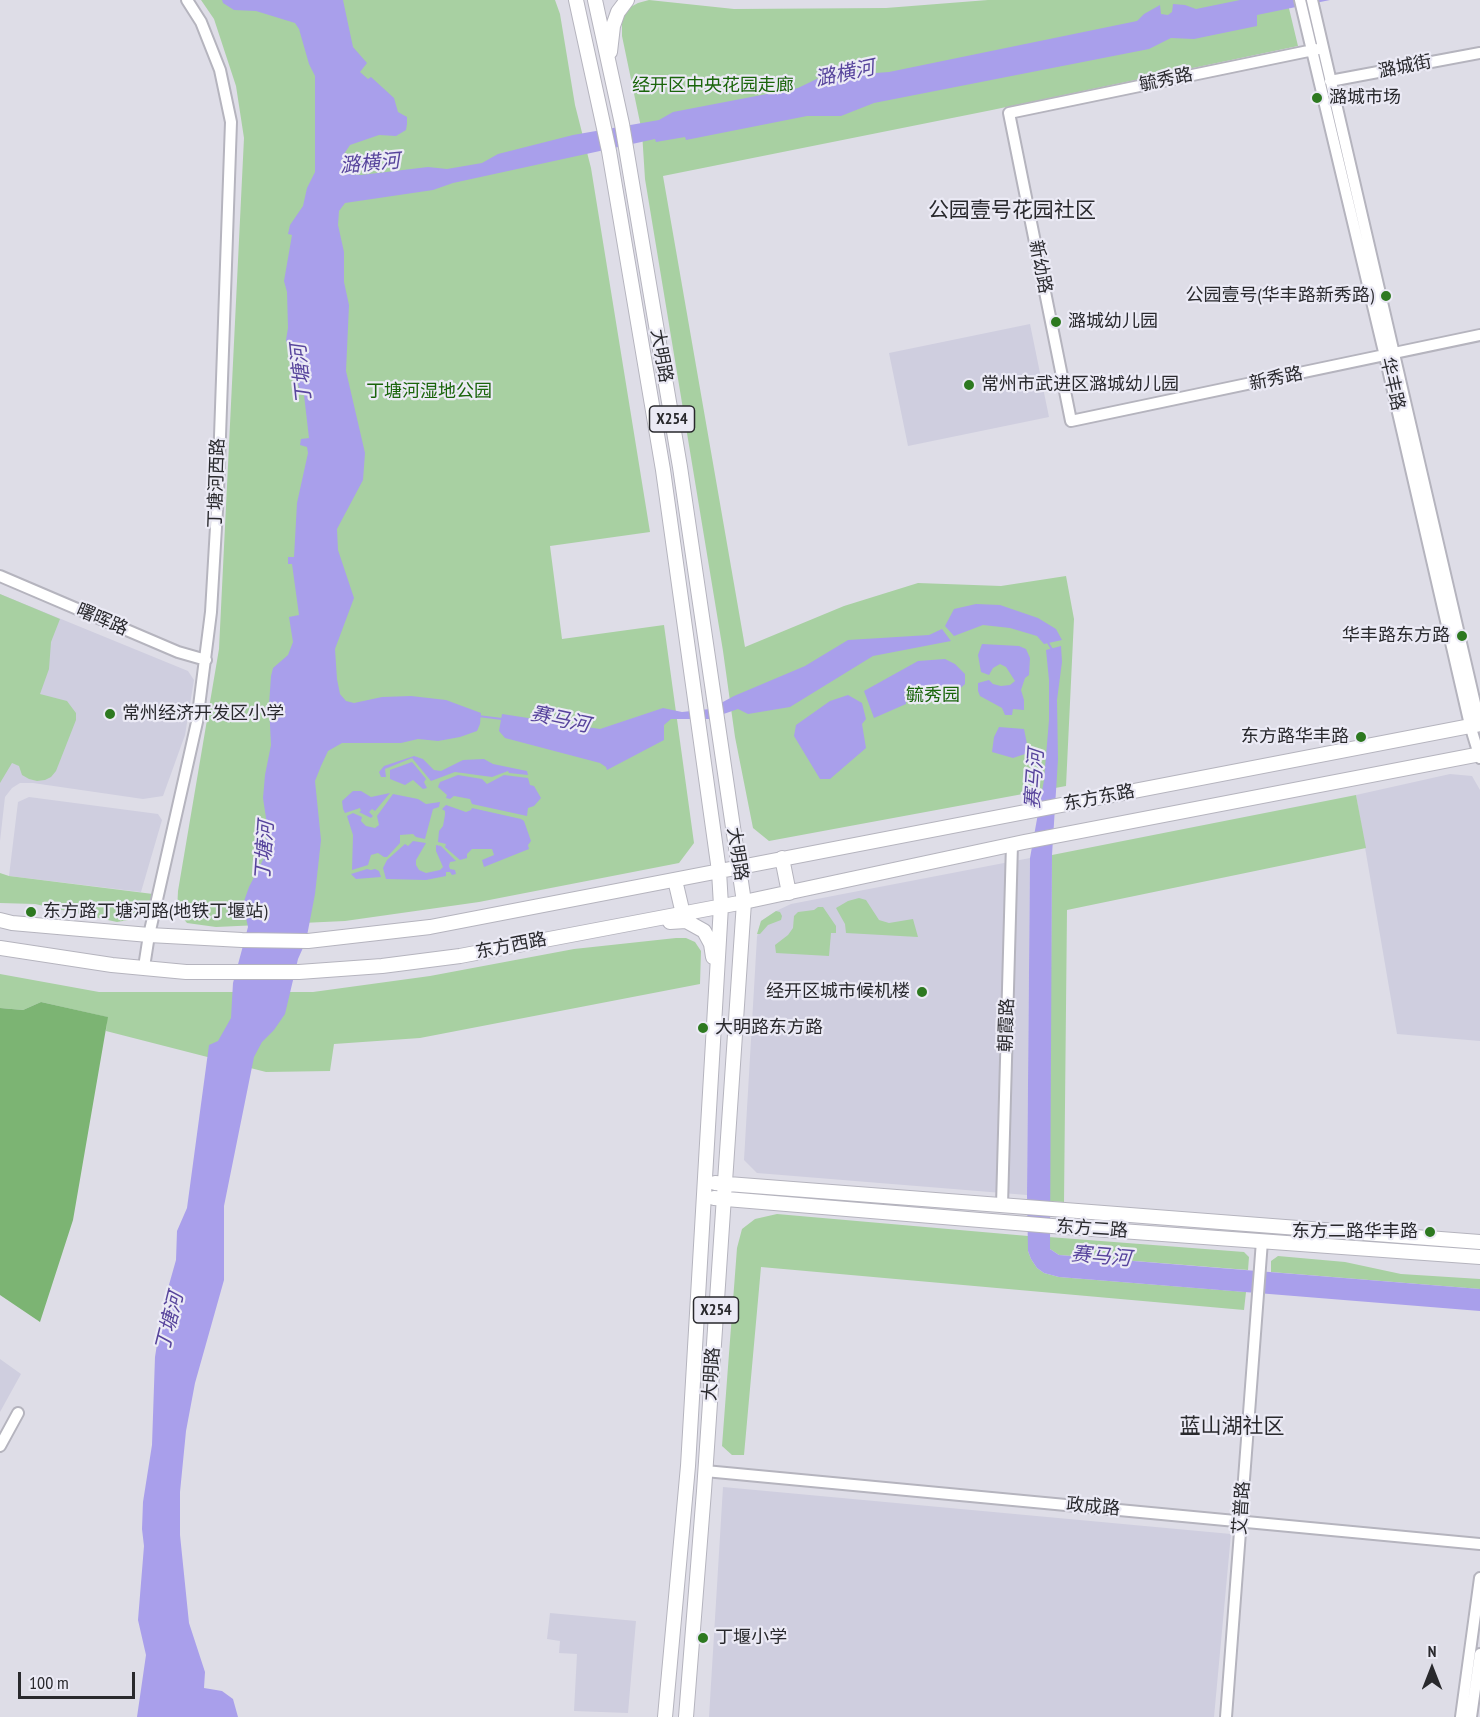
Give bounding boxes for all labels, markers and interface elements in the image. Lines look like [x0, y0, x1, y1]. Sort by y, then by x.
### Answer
street label: 潞城街 [1376, 51, 1434, 83]
water label: 潞横河 [813, 56, 877, 92]
street label: 毓秀路 [1137, 64, 1195, 96]
park label: 经开区中央花园走廊 [632, 75, 794, 97]
place label: 潞城市场 [1329, 87, 1401, 109]
marker: 潞城市场 [1310, 91, 1324, 105]
water label: 潞横河 [339, 149, 401, 179]
district label: 公园壹号花园社区 [928, 198, 1096, 224]
street label: 新幼路 [1024, 238, 1056, 296]
place label: 公园壹号(华丰路新秀路) [1186, 285, 1374, 307]
marker: 公园壹号(华丰路新秀路) [1379, 289, 1393, 303]
place label: 潞城幼儿园 [1068, 311, 1158, 333]
marker: 潞城幼儿园 [1049, 315, 1063, 329]
street label: 大明路 [646, 328, 676, 384]
water label: 丁塘河 [287, 343, 317, 405]
street label: 华丰路 [1375, 355, 1409, 413]
street label: 新秀路 [1247, 363, 1305, 395]
place label: 常州市武进区潞城幼儿园 [981, 374, 1179, 396]
marker: 常州市武进区潞城幼儿园 [962, 378, 976, 392]
park label: 丁塘河湿地公园 [366, 381, 492, 403]
road number: X254 [650, 406, 694, 432]
street label: 丁塘河西路 [205, 438, 229, 528]
street label: 曙晖路 [73, 600, 131, 640]
place label: 华丰路东方路 [1342, 625, 1450, 647]
marker: 华丰路东方路 [1455, 629, 1469, 643]
park label: 毓秀园 [906, 685, 960, 707]
water label: 赛马河 [528, 702, 592, 738]
place label: 常州经济开发区小学 [122, 703, 284, 725]
marker: 常州经济开发区小学 [103, 707, 117, 721]
place label: 东方路华丰路 [1241, 726, 1349, 748]
marker: 东方路华丰路 [1354, 730, 1368, 744]
water label: 赛马河 [1021, 748, 1049, 810]
street label: 东方东路 [1062, 781, 1136, 815]
water label: 丁塘河 [251, 820, 279, 882]
street label: 大明路 [722, 826, 752, 882]
place label: 东方路丁塘河路(地铁丁堰站) [43, 901, 267, 923]
marker: 东方路丁塘河路(地铁丁堰站) [24, 905, 38, 919]
street label: 东方西路 [474, 929, 548, 963]
place label: 经开区城市候机楼 [766, 981, 910, 1003]
marker: 经开区城市候机楼 [915, 985, 929, 999]
street label: 朝霞路 [995, 998, 1019, 1052]
place label: 大明路东方路 [715, 1017, 823, 1039]
marker: 大明路东方路 [696, 1021, 710, 1035]
street label: 东方二路 [1055, 1216, 1129, 1242]
place label: 东方二路华丰路 [1292, 1221, 1418, 1243]
marker: 东方二路华丰路 [1423, 1225, 1437, 1239]
water label: 赛马河 [1070, 1242, 1132, 1272]
water label: 丁塘河 [151, 1290, 189, 1354]
road number: X254 [694, 1297, 738, 1323]
street label: 大明路 [699, 1346, 725, 1402]
district label: 蓝山湖社区 [1180, 1414, 1284, 1440]
street label: 艾普路 [1229, 1480, 1255, 1536]
street label: 政成路 [1065, 1494, 1121, 1520]
place label: 丁堰小学 [715, 1627, 787, 1649]
marker: 丁堰小学 [696, 1631, 710, 1645]
north arrow [1402, 1639, 1462, 1699]
text: N [1428, 1641, 1436, 1661]
scale bar [21, 1660, 138, 1698]
text: 100 m [29, 1671, 69, 1694]

